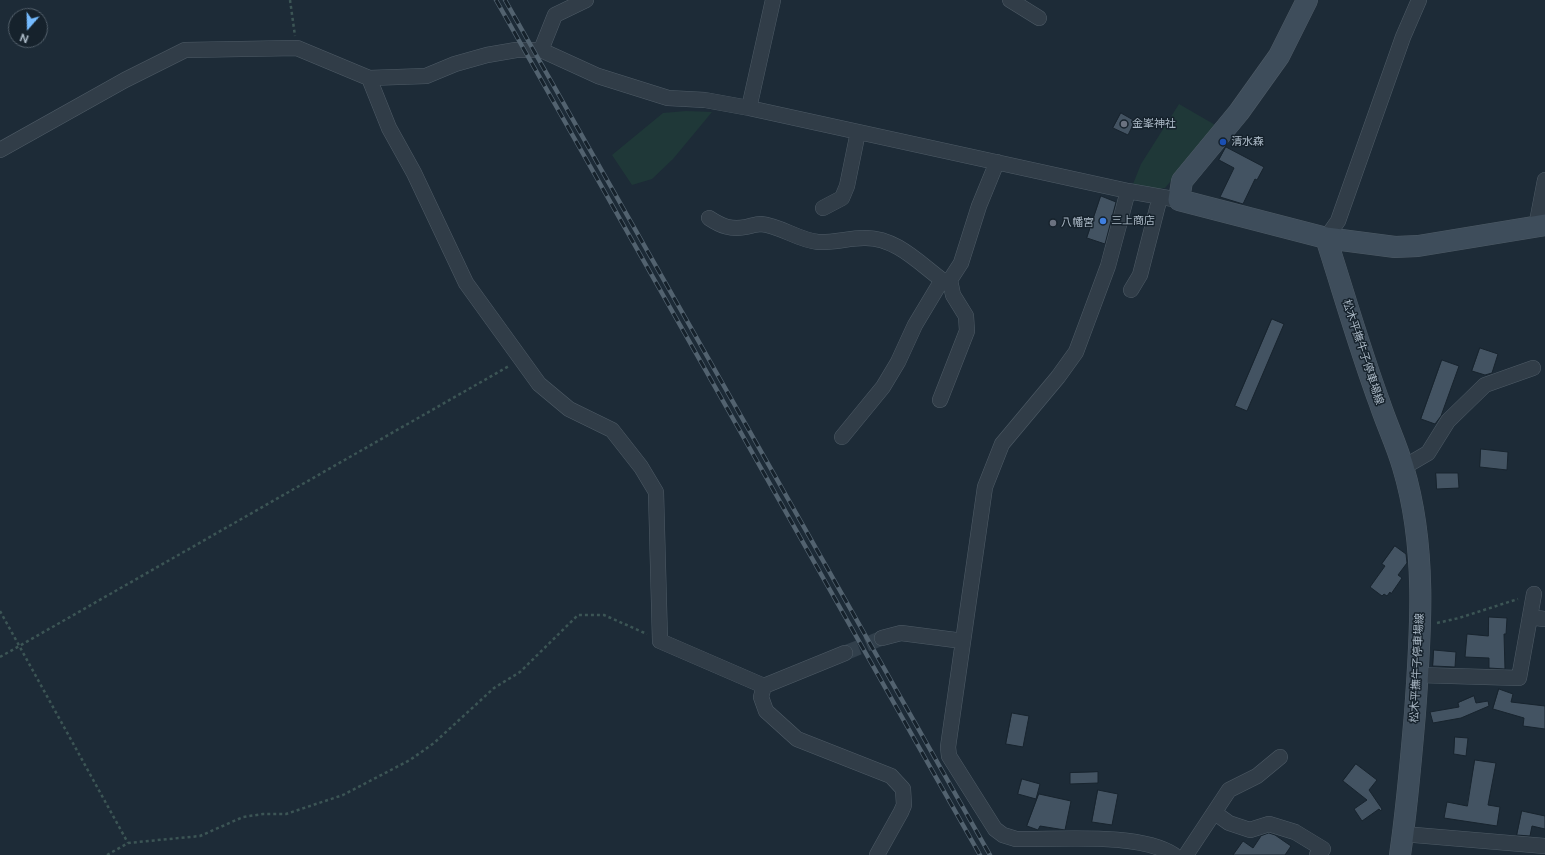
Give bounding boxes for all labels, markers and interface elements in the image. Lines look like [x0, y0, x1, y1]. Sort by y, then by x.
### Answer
north arrow [8, 8, 48, 48]
text: N [18, 31, 30, 45]
place label: 金峯神社 [1132, 117, 1176, 131]
marker: 金峯神社 [1119, 119, 1129, 129]
place label: 清水森 [1231, 135, 1264, 149]
marker: 清水森 [1218, 137, 1228, 147]
place label: 三上商店 [1111, 214, 1155, 228]
place label: 八幡宮 [1061, 216, 1094, 230]
marker: 三上商店 [1098, 216, 1108, 226]
marker: 八幡宮 [1048, 218, 1058, 228]
street label: 松木平撫牛子停車場線 [1340, 298, 1386, 406]
street label: 松木平撫牛子停車場線 [1408, 613, 1426, 723]

